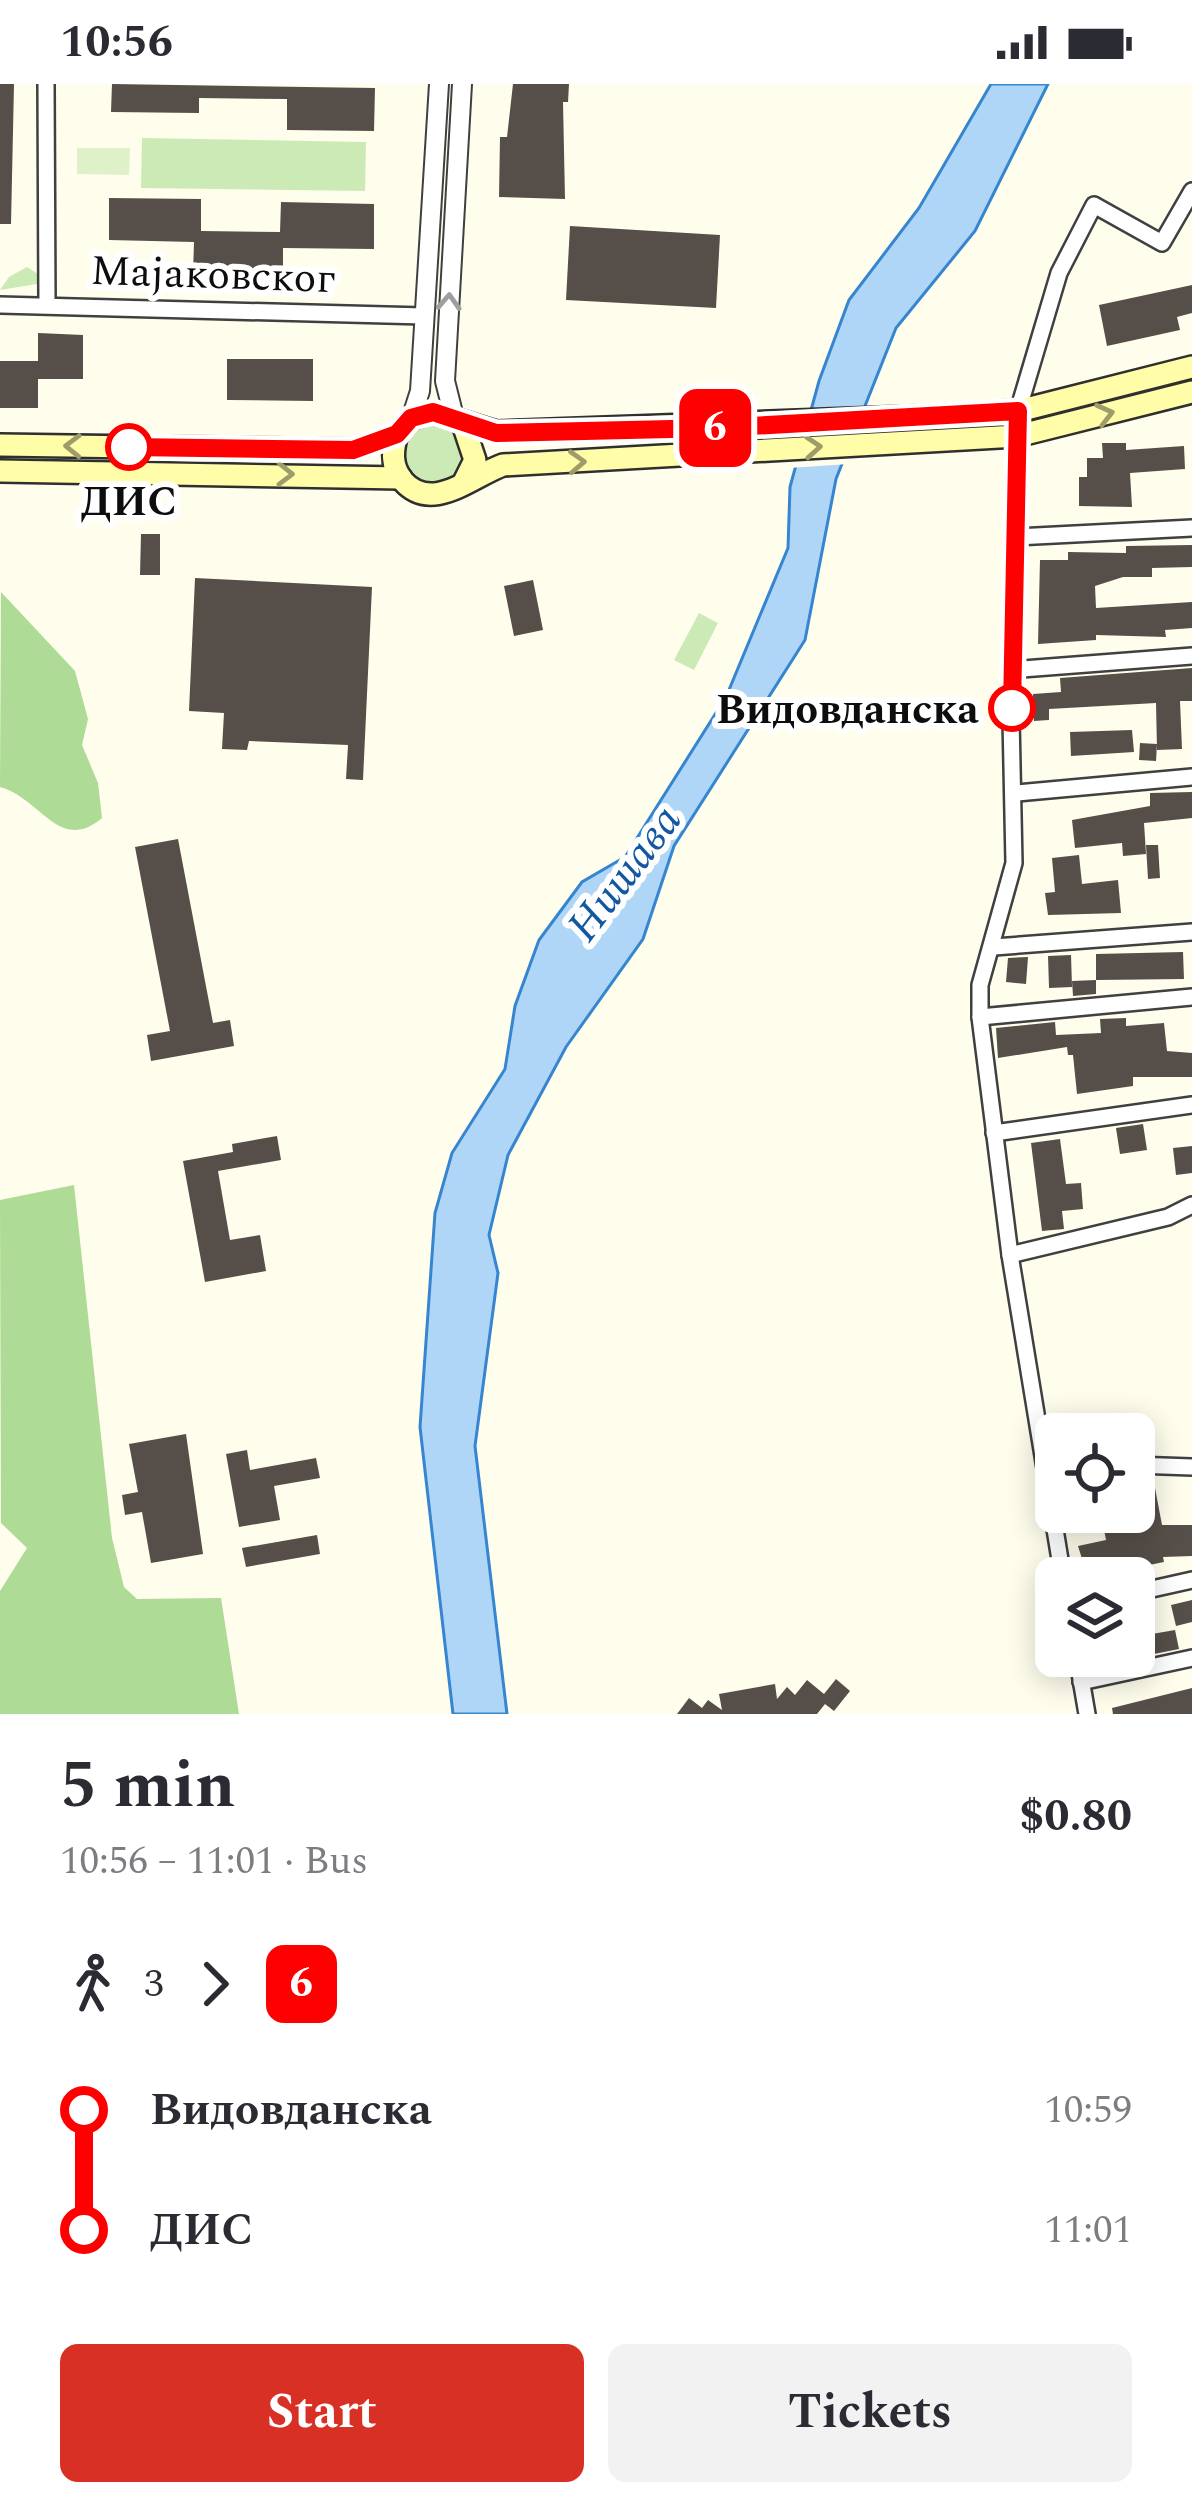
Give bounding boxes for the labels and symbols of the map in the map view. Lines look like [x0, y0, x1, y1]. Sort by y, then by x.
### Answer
street label: Мајаковског [89, 240, 337, 311]
one-way arrow [436, 292, 462, 311]
line badge: 6 [676, 389, 754, 467]
one-way arrow [1094, 403, 1114, 428]
marker: ДИС [107, 425, 151, 469]
one-way arrow [63, 434, 82, 460]
one-way arrow [804, 435, 823, 461]
one-way arrow [568, 449, 587, 475]
one-way arrow [277, 461, 295, 487]
place label: ДИС [81, 471, 177, 534]
place label: Видовданска [716, 679, 979, 742]
marker: Видовданска [990, 686, 1034, 730]
water label: Нишава [550, 790, 700, 957]

